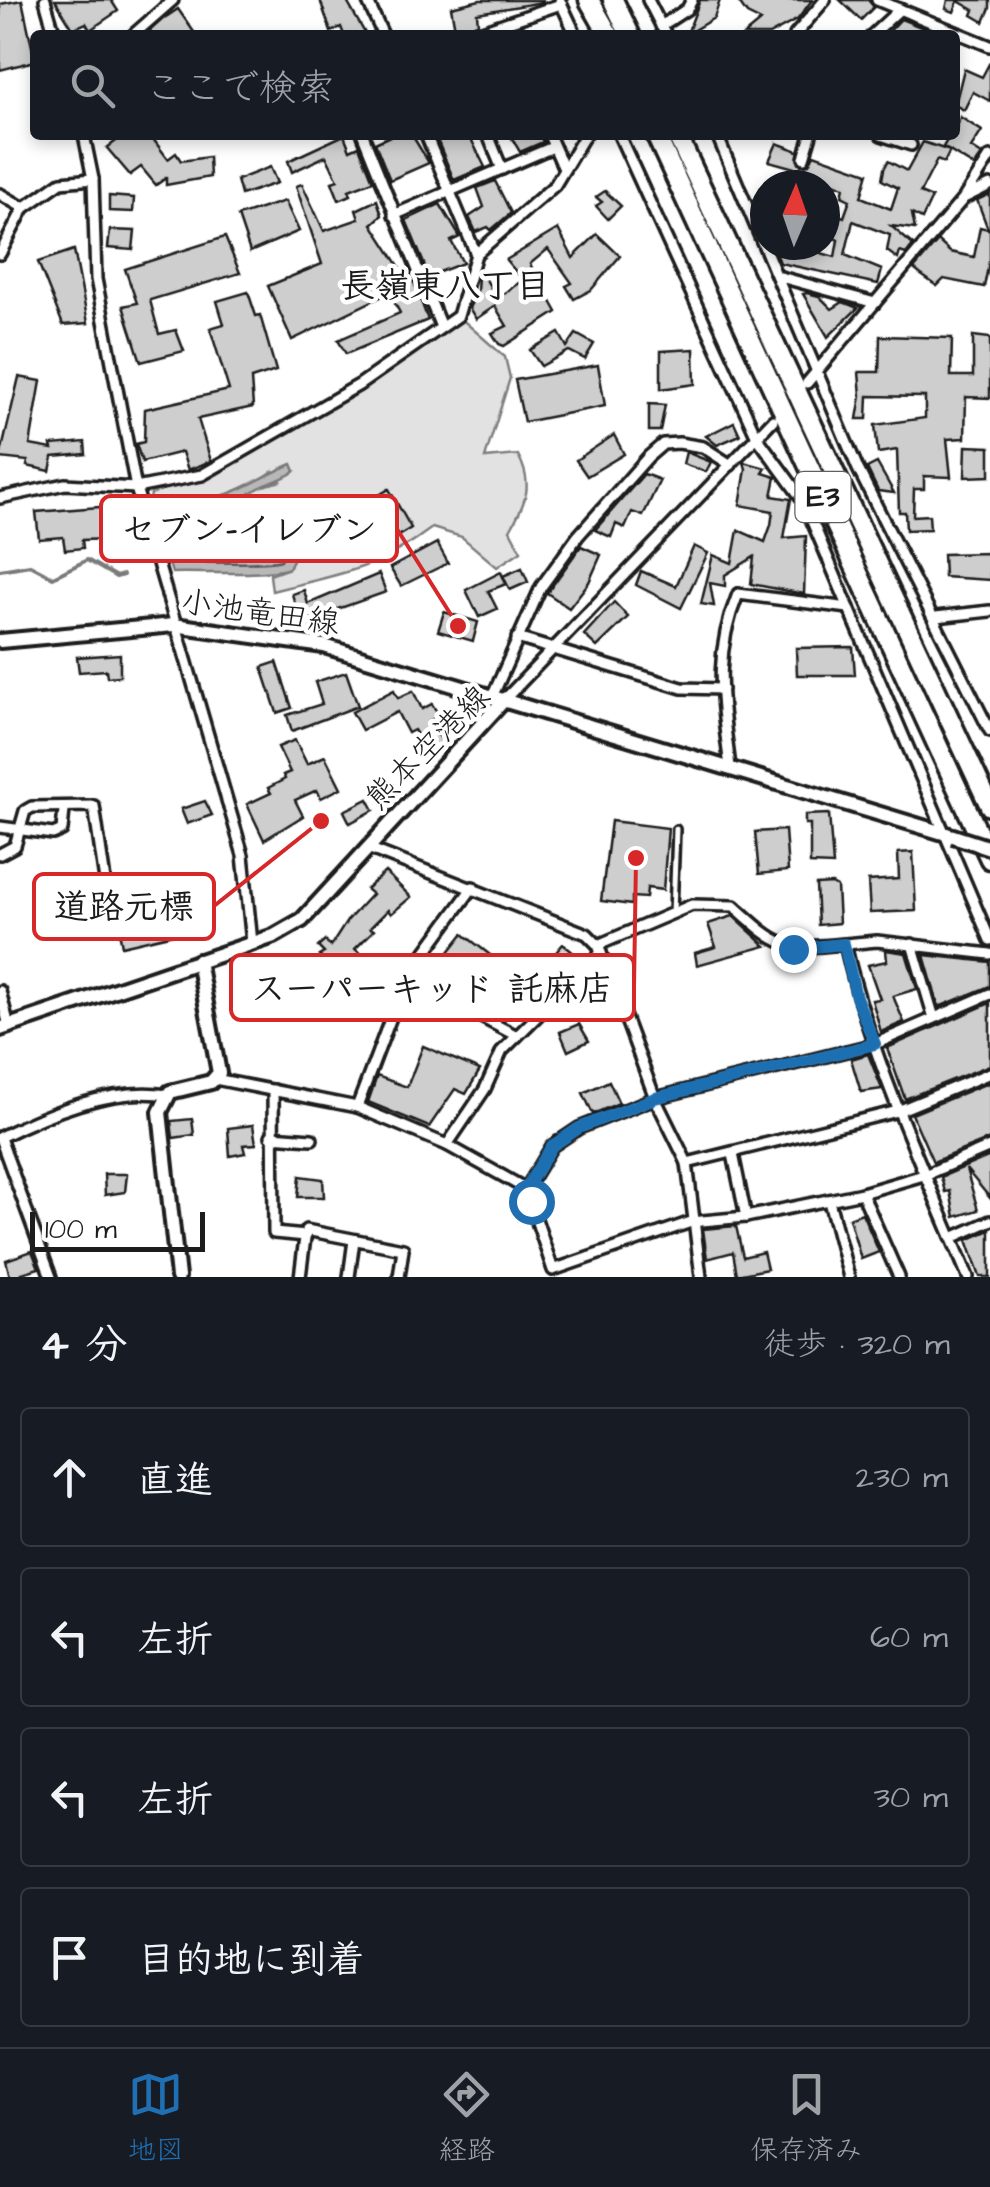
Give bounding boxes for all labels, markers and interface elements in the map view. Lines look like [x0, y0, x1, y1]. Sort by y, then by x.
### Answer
search box [30, 30, 960, 140]
icon: search [65, 58, 120, 113]
text: ここで検索 [145, 63, 335, 115]
north arrow [750, 170, 840, 260]
district label: 長嶺東八丁目 [340, 262, 550, 311]
road number: E3 [796, 472, 850, 522]
callout: セブン-イレブン [101, 496, 397, 561]
text: セブン-イレブン [121, 506, 377, 555]
street label: 小池竜田線 [178, 580, 342, 646]
street label: 熊本空港線 [356, 676, 500, 820]
callout: 道路元標 [34, 874, 214, 939]
text: 道路元標 [54, 883, 194, 932]
route end [771, 927, 817, 973]
callout: スーパーキッド 託麻店 [231, 955, 634, 1020]
text: スーパーキッド 託麻店 [251, 965, 613, 1014]
route start [509, 1179, 555, 1225]
scale bar [30, 1207, 205, 1252]
text: 100 m [45, 1210, 117, 1249]
text: 4 分 [40, 1317, 127, 1375]
text: 徒歩 · 320 m [763, 1322, 950, 1367]
icon: ahead [42, 1450, 97, 1505]
text: 直進 [137, 1455, 213, 1507]
text: 230 m [856, 1455, 948, 1500]
icon: left [42, 1610, 97, 1665]
text: 左折 [137, 1615, 213, 1667]
text: 60 m [870, 1615, 948, 1660]
icon: left [42, 1770, 97, 1825]
text: 左折 [137, 1775, 213, 1827]
text: 30 m [874, 1775, 948, 1820]
icon: arrive [42, 1930, 97, 1985]
text: 目的地に到着 [137, 1935, 365, 1987]
tab: 地図 [128, 2067, 184, 2170]
tab: 経路 [439, 2067, 495, 2170]
tab: 保存済み [750, 2067, 862, 2170]

